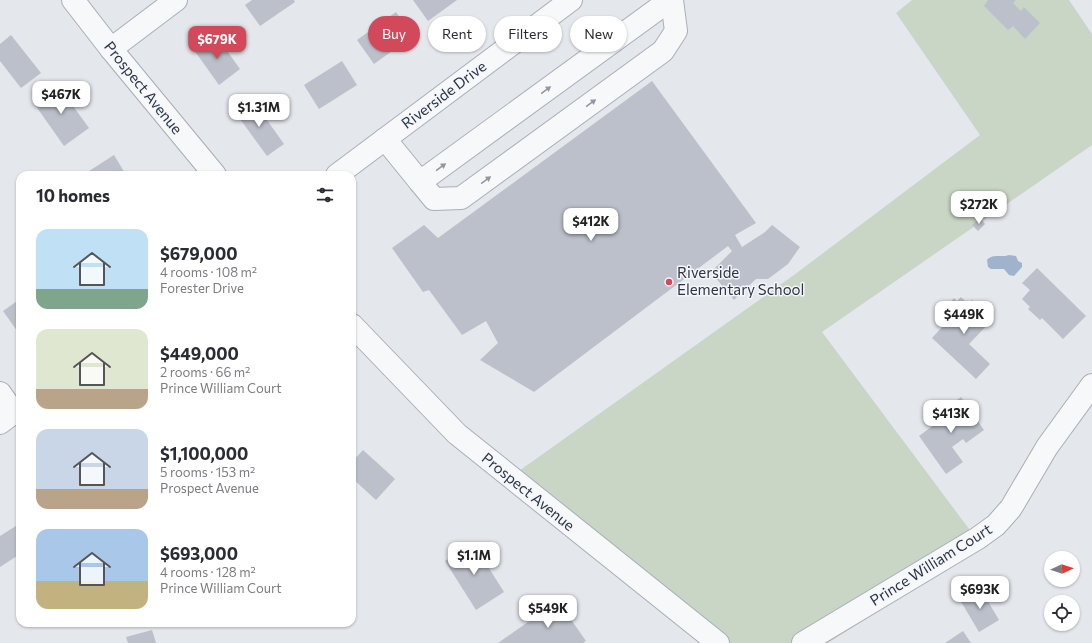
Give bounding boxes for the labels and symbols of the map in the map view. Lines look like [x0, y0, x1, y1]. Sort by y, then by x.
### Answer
pin: $679K [189, 26, 245, 60]
street label: Prospect Avenue [101, 37, 187, 137]
street label: Riverside Drive [398, 56, 489, 132]
pin: $467K [33, 81, 89, 115]
one-way arrow [540, 86, 551, 94]
pin: $1.31M [226, 94, 292, 128]
one-way arrow [586, 99, 597, 107]
one-way arrow [435, 163, 446, 171]
one-way arrow [481, 176, 492, 184]
pin: $272K [951, 191, 1007, 225]
pin: $412K [563, 208, 619, 242]
place label: Riverside Elementary School [677, 263, 804, 298]
marker: Riverside Elementary School [664, 277, 674, 287]
pin: $449K [936, 301, 992, 335]
pin: $413K [923, 400, 979, 434]
street label: Prospect Avenue [479, 448, 579, 534]
street label: Prince William Court [866, 519, 995, 609]
pin: $1.1M [446, 542, 502, 576]
north arrow [1044, 551, 1080, 587]
pin: $693K [952, 576, 1008, 610]
pin: $549K [520, 595, 576, 629]

